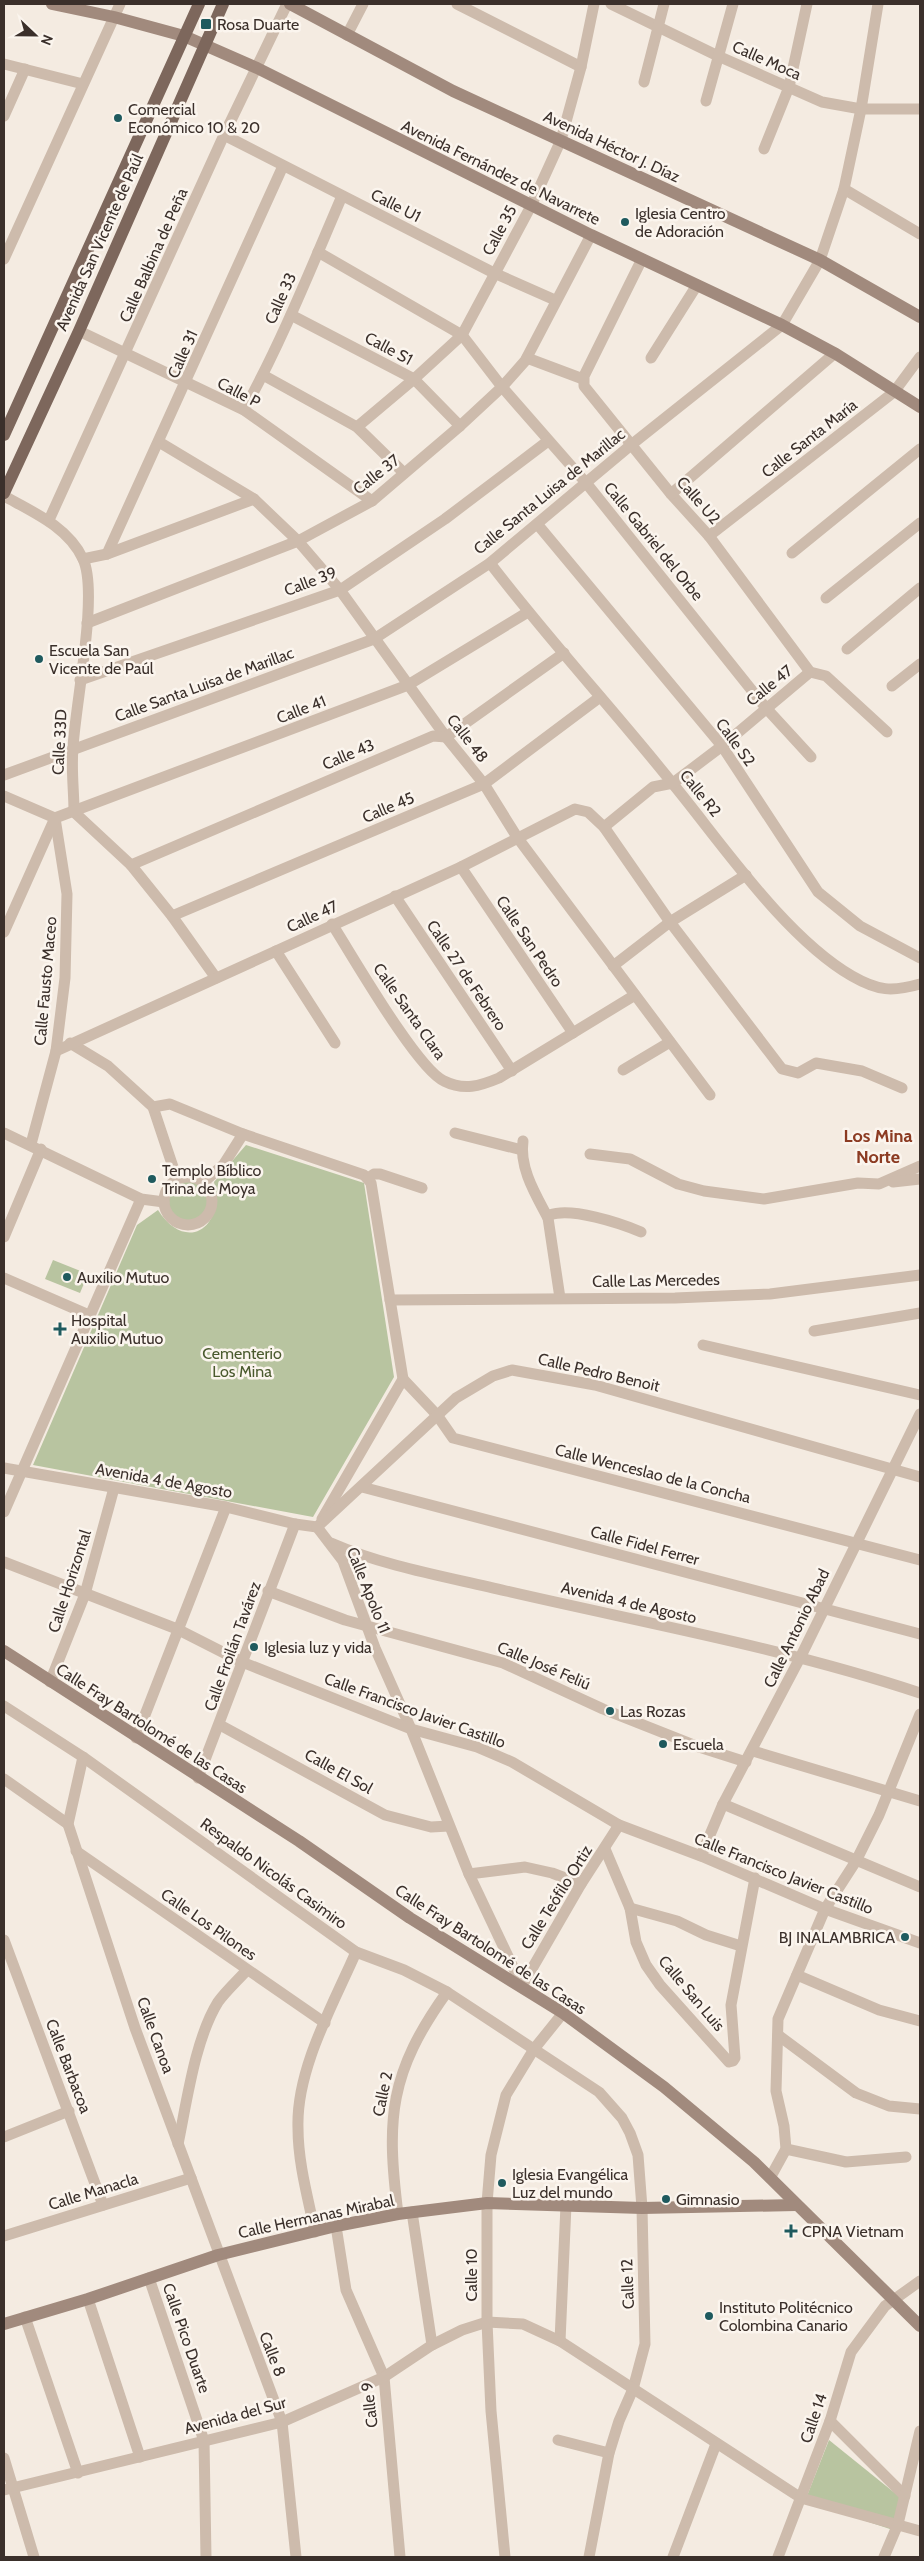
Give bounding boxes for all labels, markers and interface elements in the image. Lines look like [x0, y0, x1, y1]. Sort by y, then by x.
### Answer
north arrow [10, 10, 60, 60]
place label: Rosa Duarte [217, 15, 299, 34]
marker: Rosa Duarte [199, 17, 213, 31]
text: N [37, 32, 57, 48]
street label: Calle Moca [729, 37, 804, 84]
place label: Comercial Económico 10 & 20 [128, 100, 260, 137]
street label: Avenida Héctor J. Díaz [541, 107, 683, 187]
marker: Comercial Económico 10 & 20 [112, 112, 124, 124]
street label: Avenida Fernández de Navarrete [398, 116, 603, 229]
street label: Avenida San Vicente de Paúl [52, 151, 147, 334]
street label: Calle Balbina de Peña [115, 185, 192, 325]
street label: Calle U1 [368, 185, 424, 226]
street label: Calle 35 [478, 202, 521, 259]
place label: Iglesia Centro de Adoración [635, 204, 726, 241]
marker: Iglesia Centro de Adoración [619, 216, 631, 228]
street label: Calle 33 [261, 270, 300, 327]
street label: Calle 31 [163, 327, 201, 381]
street label: Calle S1 [362, 328, 416, 369]
street label: Calle P [214, 373, 264, 412]
street label: Calle Santa María [758, 395, 861, 482]
street label: Calle Santa Luisa de Marillac [470, 425, 629, 558]
street label: Calle 37 [349, 450, 403, 498]
street label: Calle U2 [673, 473, 724, 528]
street label: Calle Gabriel del Orbe [600, 478, 707, 604]
street label: Calle 39 [281, 563, 339, 600]
place label: Escuela San Vicente de Paúl [49, 641, 154, 678]
street label: Calle Santa Luisa de Marillac [112, 643, 296, 726]
marker: Escuela San Vicente de Paúl [33, 653, 45, 665]
street label: Calle 47 [742, 661, 796, 710]
street label: Calle 41 [274, 691, 329, 728]
street label: Calle 33D [48, 709, 71, 775]
street label: Calle 48 [443, 710, 492, 766]
street label: Calle S2 [712, 715, 759, 770]
street label: Calle 43 [319, 735, 377, 774]
street label: Calle R2 [676, 766, 725, 821]
street label: Calle 45 [359, 788, 417, 827]
street label: Calle San Pedro [492, 892, 567, 991]
street label: Calle 47 [284, 896, 341, 936]
street label: Calle Fausto Maceo [30, 916, 61, 1046]
street label: Calle 27 de Febrero [423, 917, 511, 1034]
street label: Calle Santa Clara [369, 959, 450, 1063]
district label: Los Mina Norte [844, 1125, 912, 1168]
place label: Templo Bíblico Trina de Moya [162, 1161, 262, 1198]
marker: Templo Bíblico Trina de Moya [146, 1173, 158, 1185]
place label: Auxilio Mutuo [77, 1268, 170, 1287]
street label: Calle Las Mercedes [592, 1270, 720, 1291]
marker: Auxilio Mutuo [61, 1271, 73, 1283]
place label: Hospital Auxilio Mutuo [71, 1311, 164, 1348]
marker: Hospital Auxilio Mutuo [53, 1322, 67, 1336]
park label: Cementerio Los Mina [202, 1344, 282, 1381]
street label: Calle Pedro Benoit [536, 1349, 662, 1396]
street label: Calle Wenceslao de la Concha [553, 1440, 753, 1507]
street label: Avenida 4 de Agosto [94, 1459, 234, 1502]
street label: Calle Fidel Ferrer [588, 1522, 702, 1569]
street label: Calle Horizontal [44, 1527, 95, 1635]
street label: Calle Apolo 11 [343, 1544, 394, 1636]
street label: Calle Antonio Abad [759, 1566, 833, 1691]
street label: Calle Froilán Tavárez [200, 1578, 265, 1714]
street label: Avenida 4 de Agosto [559, 1578, 699, 1627]
street label: Calle José Feliú [494, 1637, 593, 1694]
place label: Iglesia luz y vida [264, 1638, 372, 1657]
marker: Iglesia luz y vida [248, 1641, 260, 1653]
street label: Calle Fray Bartolomé de las Casas [53, 1659, 251, 1798]
street label: Calle Francisco Javier Castillo [322, 1669, 508, 1752]
place label: Las Rozas [620, 1702, 686, 1721]
marker: Las Rozas [604, 1705, 616, 1717]
place label: Escuela [673, 1735, 724, 1754]
marker: Escuela [657, 1738, 669, 1750]
street label: Calle El Sol [301, 1745, 376, 1798]
street label: Respaldo Nicolás Casimiro [197, 1814, 351, 1933]
street label: Calle Francisco Javier Castillo [691, 1829, 876, 1918]
street label: Calle Teófilo Ortiz [517, 1841, 596, 1953]
street label: Calle Fray Bartolomé de las Casas [392, 1880, 590, 2019]
street label: Calle Los Pilones [157, 1884, 260, 1965]
place label: BJ INALAMBRICA [779, 1928, 895, 1947]
marker: BJ INALAMBRICA [899, 1931, 911, 1943]
street label: Calle San Luis [655, 1952, 729, 2035]
street label: Calle Canoa [133, 1994, 178, 2076]
street label: Calle Barbacoa [42, 2016, 95, 2116]
street label: Calle 2 [368, 2070, 396, 2118]
place label: Iglesia Evangélica Luz del mundo [512, 2165, 629, 2202]
street label: Calle Manacla [46, 2169, 141, 2214]
marker: Iglesia Evangélica Luz del mundo [496, 2177, 508, 2189]
place label: Gimnasio [676, 2190, 740, 2209]
street label: Calle Hermanas Mirabal [236, 2191, 396, 2242]
marker: Gimnasio [660, 2193, 672, 2205]
place label: CPNA Vietnam [802, 2222, 904, 2241]
marker: CPNA Vietnam [784, 2224, 798, 2238]
street label: Calle 10 [462, 2248, 481, 2302]
street label: Calle 12 [617, 2258, 638, 2310]
street label: Calle Pico Duarte [159, 2281, 214, 2396]
place label: Instituto Politécnico Colombina Canario [719, 2298, 853, 2335]
marker: Instituto Politécnico Colombina Canario [703, 2310, 715, 2322]
street label: Calle 8 [255, 2329, 290, 2379]
street label: Calle 9 [357, 2381, 382, 2429]
street label: Calle 14 [796, 2391, 831, 2445]
street label: Avenida del Sur [182, 2392, 289, 2438]

